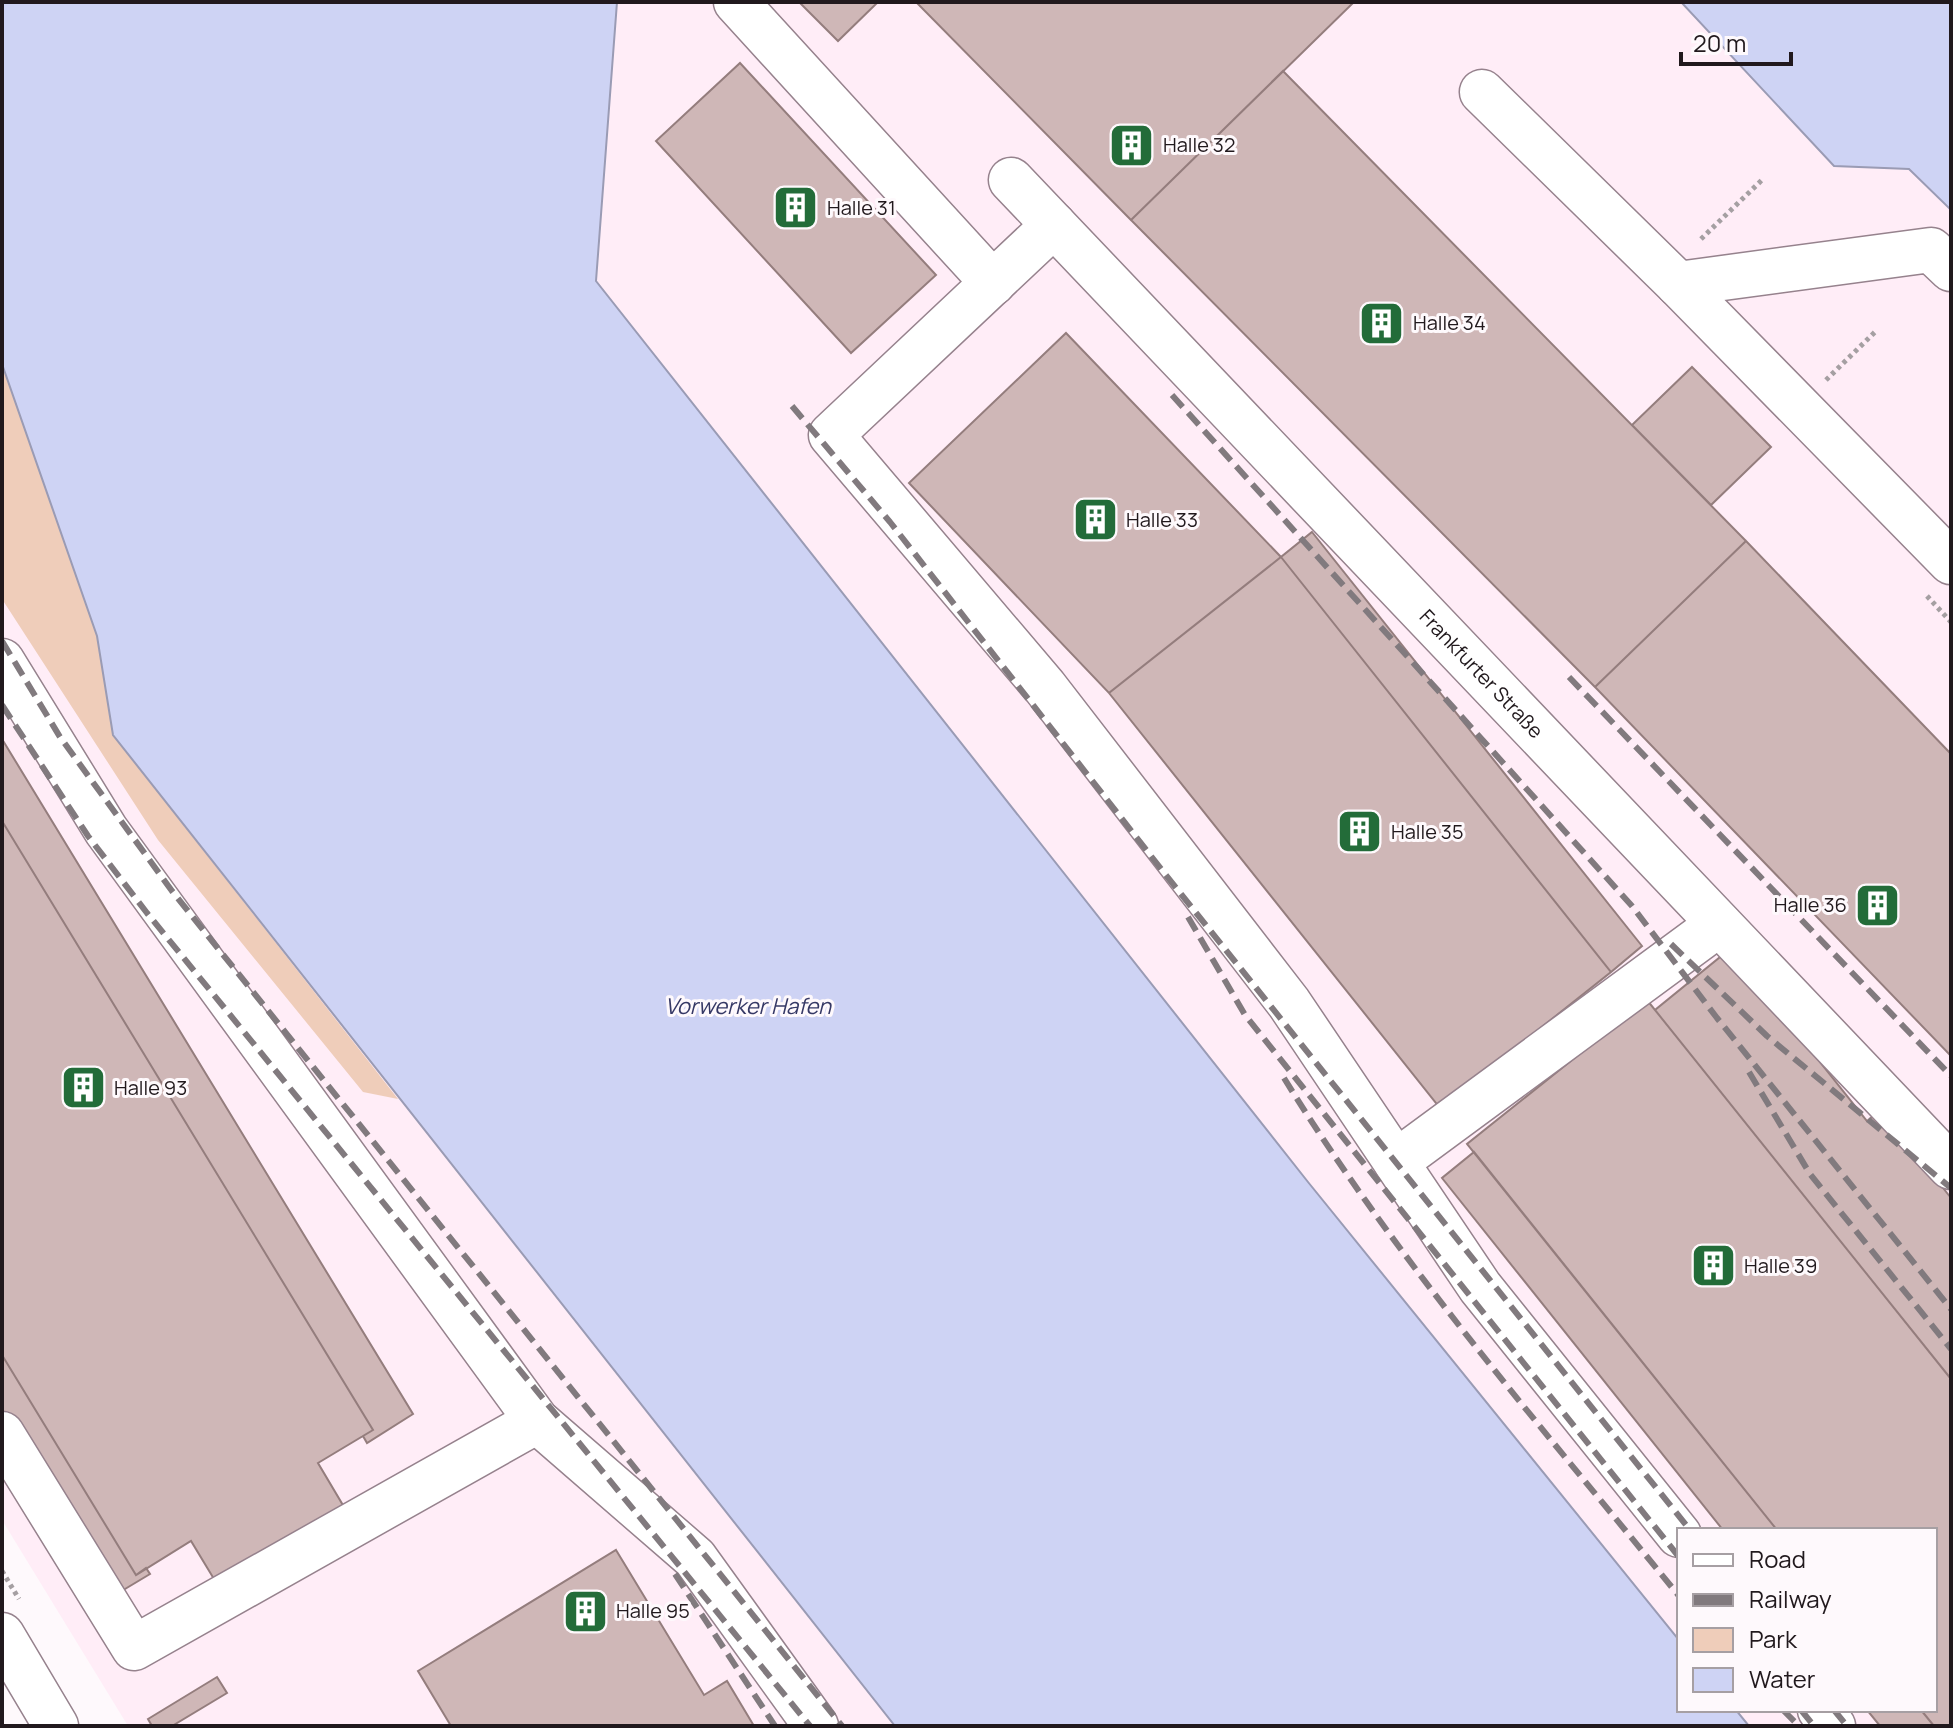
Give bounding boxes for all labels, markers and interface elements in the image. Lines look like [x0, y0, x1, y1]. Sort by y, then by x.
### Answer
scale bar [1681, 16, 1791, 66]
text: 20 m [1693, 26, 1746, 59]
building icon: Halle 32 [1108, 121, 1156, 169]
place label: Halle 32 [1163, 131, 1235, 158]
building icon: Halle 31 [772, 184, 820, 232]
place label: Halle 31 [827, 194, 896, 221]
building icon: Halle 34 [1358, 299, 1406, 347]
place label: Halle 34 [1413, 309, 1486, 336]
building icon: Halle 33 [1071, 496, 1119, 544]
place label: Halle 33 [1126, 506, 1198, 533]
street label: Frankfurter Straße [1414, 603, 1550, 744]
building icon: Halle 35 [1336, 808, 1384, 856]
place label: Halle 35 [1391, 818, 1463, 845]
building icon: Halle 36 [1854, 881, 1902, 929]
place label: Halle 36 [1774, 891, 1847, 918]
water label: Vorwerker Hafen [665, 991, 832, 1021]
building icon: Halle 93 [59, 1064, 107, 1112]
place label: Halle 93 [114, 1074, 187, 1101]
building icon: Halle 39 [1689, 1242, 1737, 1290]
place label: Halle 39 [1744, 1252, 1817, 1279]
legend [1677, 1528, 1937, 1712]
text: Road [1749, 1542, 1806, 1575]
text: Railway [1749, 1582, 1832, 1615]
building icon: Halle 95 [561, 1587, 609, 1635]
place label: Halle 95 [616, 1597, 690, 1624]
text: Park [1749, 1622, 1798, 1655]
text: Water [1749, 1662, 1816, 1695]

